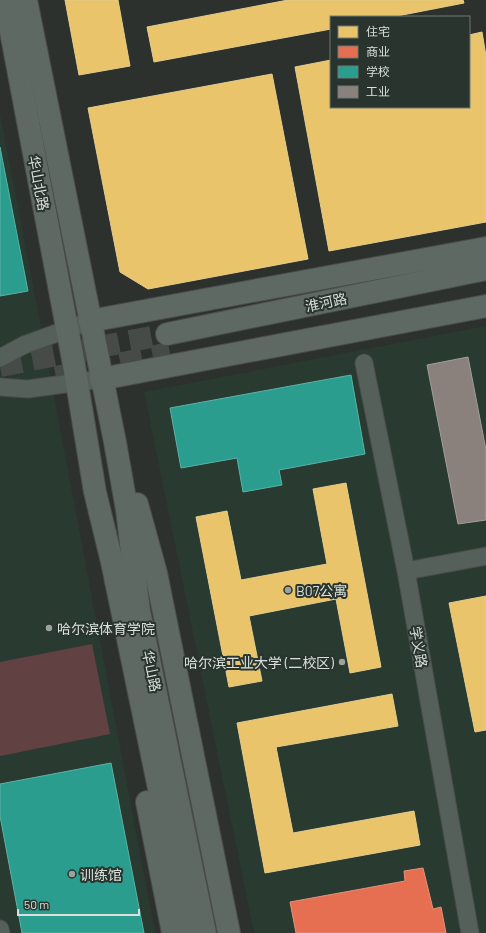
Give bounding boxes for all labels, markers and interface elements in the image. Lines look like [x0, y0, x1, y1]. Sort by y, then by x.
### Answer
legend [330, 16, 470, 108]
text: 住宅 [366, 24, 390, 38]
text: 商业 [366, 44, 390, 58]
text: 学校 [366, 64, 390, 78]
text: 工业 [366, 84, 390, 98]
street label: 华山北路 [25, 154, 53, 212]
street label: 淮河路 [304, 289, 348, 315]
place label: B07公寓 [296, 582, 347, 599]
marker: B07公寓 [283, 585, 293, 595]
place label: 哈尔滨体育学院 [57, 620, 155, 637]
marker: 哈尔滨体育学院 [44, 623, 54, 633]
street label: 学义路 [407, 625, 431, 669]
street label: 华山路 [139, 649, 165, 693]
place label: 哈尔滨工业大学 (二校区) [184, 654, 334, 671]
marker: 哈尔滨工业大学 (二校区) [337, 657, 347, 667]
place label: 训练馆 [80, 866, 122, 883]
marker: 训练馆 [67, 869, 77, 879]
scale bar [18, 891, 139, 917]
text: 50 m [24, 897, 49, 911]

